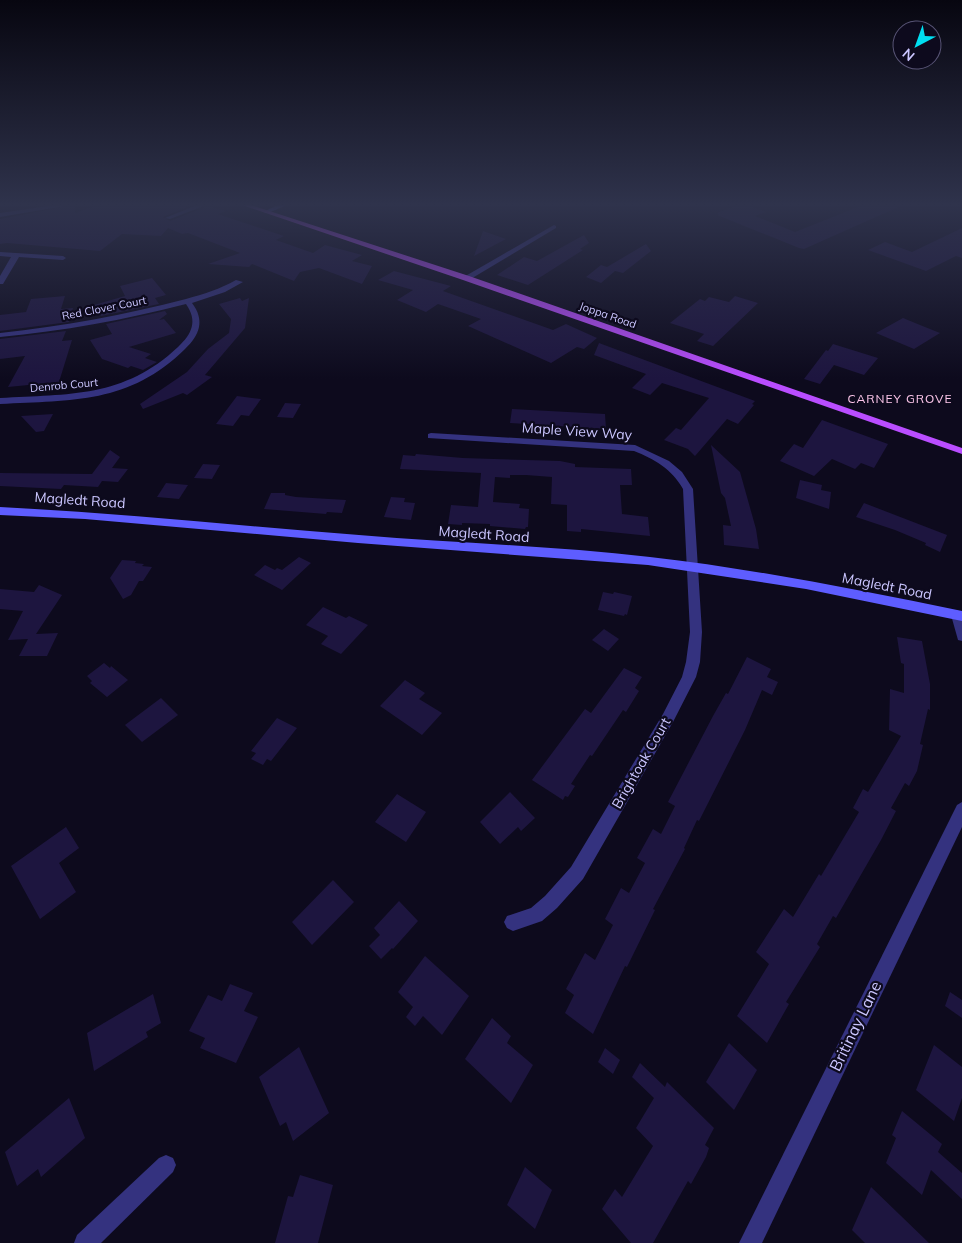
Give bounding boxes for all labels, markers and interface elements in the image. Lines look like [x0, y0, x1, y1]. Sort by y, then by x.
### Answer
north arrow [892, 20, 942, 70]
text: N [899, 45, 918, 65]
street label: Red Clover Court [61, 293, 148, 323]
street label: Joppa Road [578, 299, 638, 331]
street label: Denrob Court [29, 375, 99, 395]
district label: CARNEY GROVE [848, 391, 953, 406]
street label: Maple View Way [521, 418, 633, 444]
street label: Magledt Road [34, 488, 126, 512]
street label: Magledt Road [438, 522, 530, 546]
street label: Magledt Road [841, 568, 933, 604]
street label: Brightoak Court [608, 714, 674, 812]
street label: Britinay Lane [825, 978, 885, 1074]

